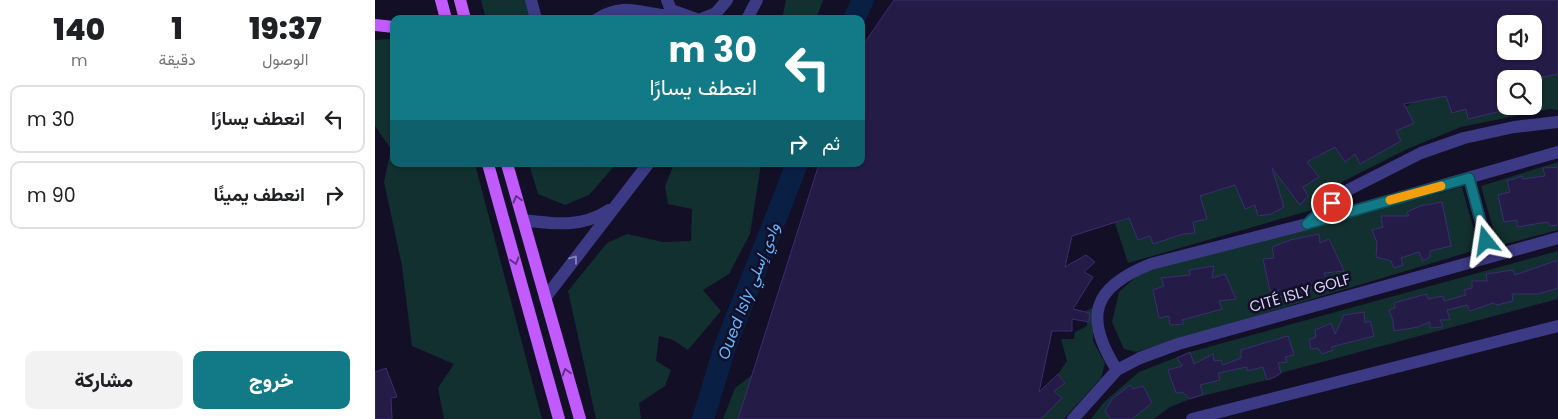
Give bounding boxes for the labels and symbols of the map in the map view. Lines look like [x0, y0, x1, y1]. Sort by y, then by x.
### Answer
pin [1311, 182, 1353, 224]
one-way arrow [512, 195, 523, 203]
position arrow [1459, 214, 1511, 266]
water label: Oued Isly وادي إسلي [712, 220, 787, 364]
one-way arrow [569, 256, 577, 265]
one-way arrow [510, 257, 520, 265]
street label: CITÉ ISLY GOLF [1247, 268, 1353, 317]
one-way arrow [562, 369, 572, 377]

